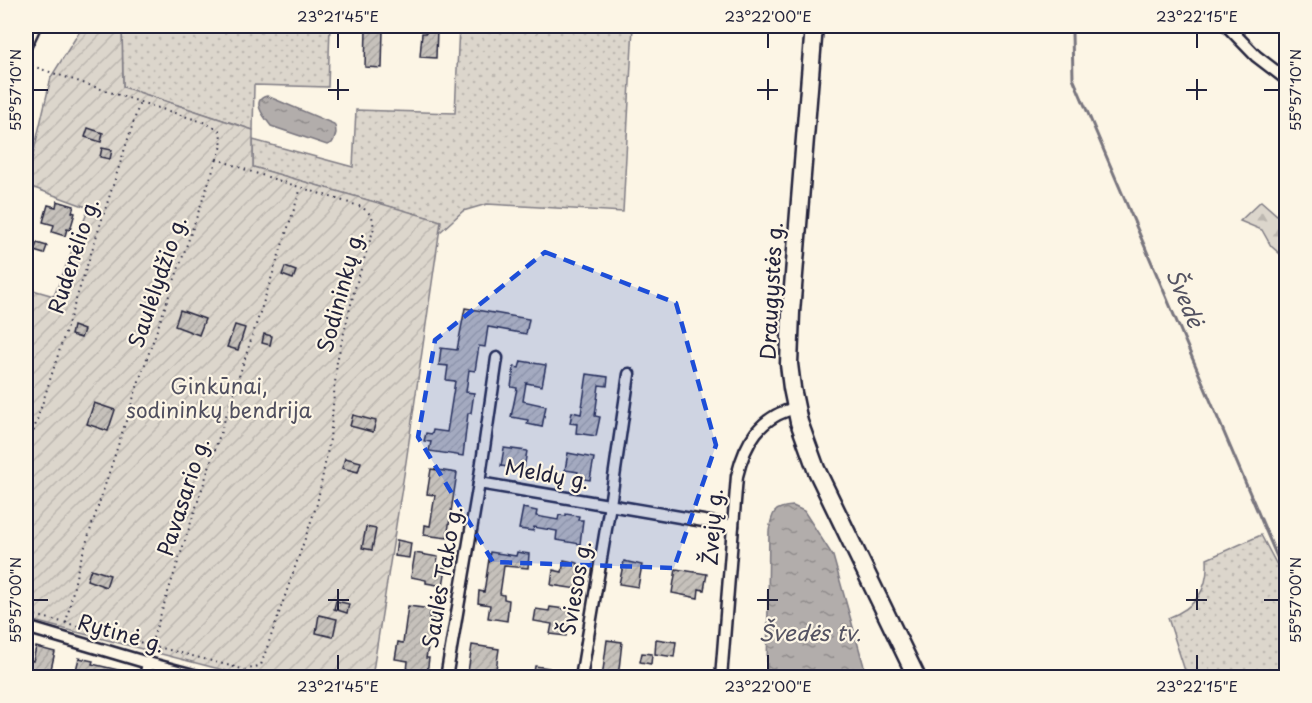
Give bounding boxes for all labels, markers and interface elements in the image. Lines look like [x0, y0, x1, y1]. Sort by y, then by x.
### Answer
text: 23°21'45"E [297, 4, 379, 27]
text: 23°22'00"E [724, 4, 812, 27]
text: 23°22'15"E [1156, 4, 1238, 27]
text: 55°57'10"N [3, 49, 26, 131]
text: 55°57'10"N [1283, 49, 1306, 131]
street label: Rudenėlio g. [38, 193, 106, 317]
street label: Saulėlydžio g. [119, 211, 194, 352]
street label: Draugystės g. [750, 221, 790, 361]
street label: Sodininkų g. [307, 227, 371, 356]
water label: Švedė [1159, 263, 1214, 333]
park label: Ginkūnai, sodininkų bendrija [126, 369, 313, 425]
street label: Pavasario g. [148, 433, 216, 560]
street label: Meldų g. [503, 450, 592, 496]
street label: Žvejų g. [692, 487, 730, 567]
street label: Saulės Tako g. [413, 503, 469, 650]
street label: Šviesos g. [550, 538, 598, 637]
text: 55°57'00"N [3, 557, 26, 643]
text: 55°57'00"N [1283, 557, 1306, 643]
street label: Rytinė g. [74, 604, 169, 660]
water label: Švedės tv. [759, 615, 861, 648]
text: 23°21'45"E [297, 674, 379, 697]
text: 23°22'00"E [724, 674, 812, 697]
text: 23°22'15"E [1156, 674, 1238, 697]

